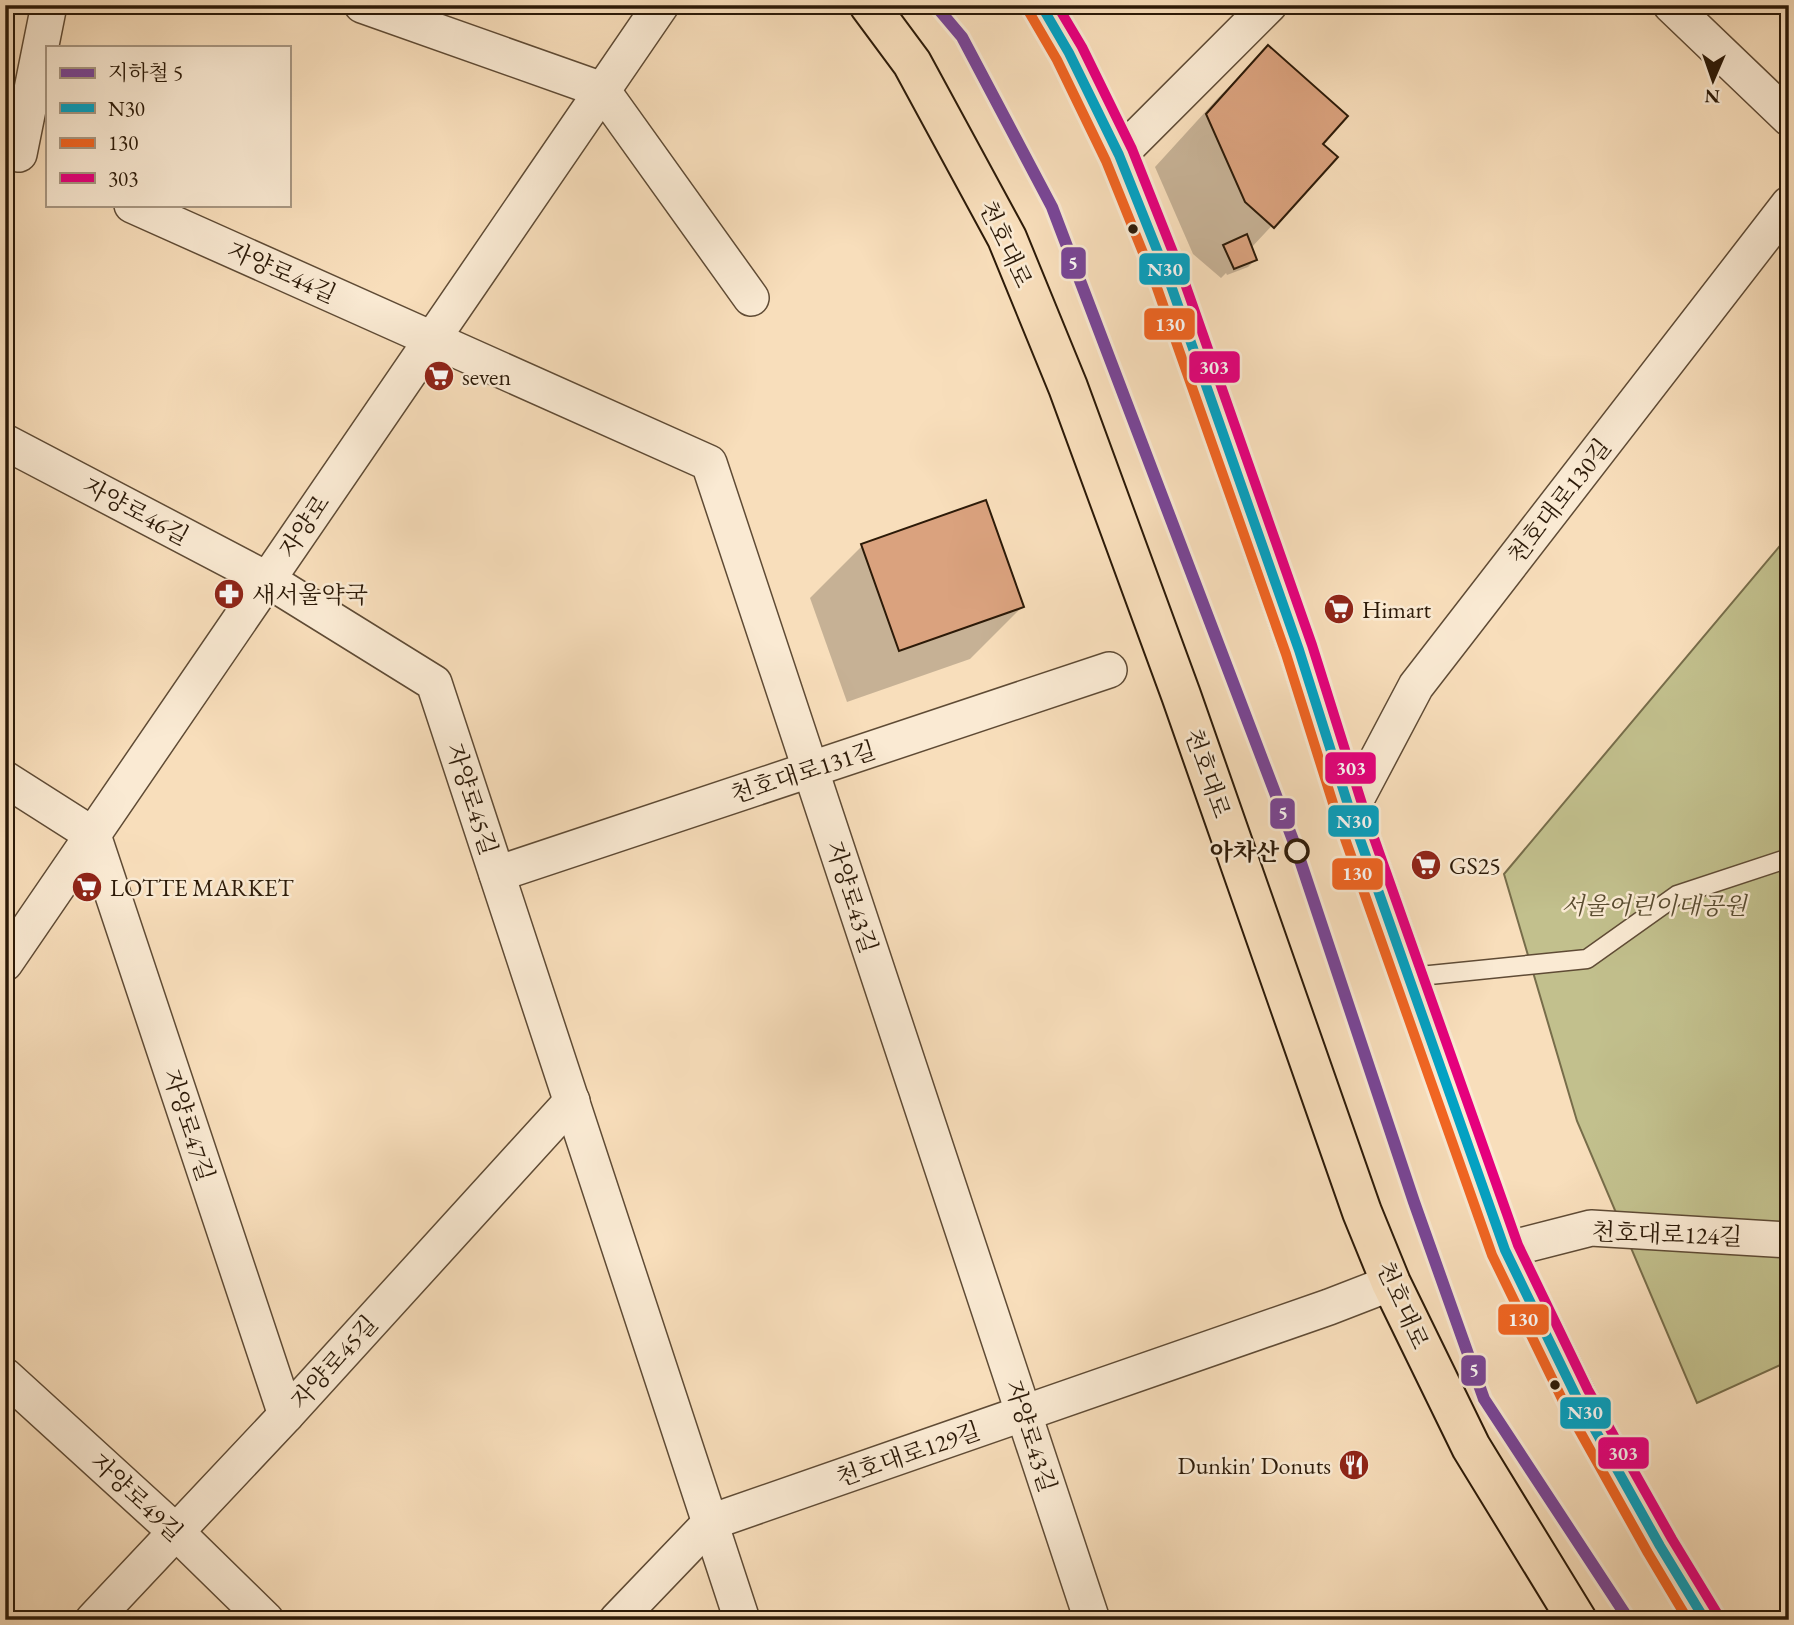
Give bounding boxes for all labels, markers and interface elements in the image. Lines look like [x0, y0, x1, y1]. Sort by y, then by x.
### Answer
legend [46, 46, 290, 206]
north arrow [1678, 46, 1748, 116]
text: 지하철 5 [108, 59, 183, 86]
text: N [1704, 84, 1721, 109]
text: N30 [108, 95, 145, 122]
text: 130 [108, 129, 138, 156]
text: 303 [108, 165, 138, 192]
street label: 천호대로 [972, 195, 1040, 293]
unlabelled marker [1126, 222, 1140, 236]
street label: 자양로44길 [223, 234, 341, 310]
line badge: 5 [1060, 246, 1087, 280]
text: 5 [1068, 251, 1078, 276]
line badge: N30 [1138, 252, 1191, 286]
text: N30 [1147, 257, 1183, 282]
line badge: 130 [1143, 307, 1196, 341]
text: 130 [1155, 312, 1185, 337]
line badge: 303 [1188, 350, 1241, 384]
text: 303 [1199, 355, 1229, 380]
supermarket icon: seven [422, 359, 456, 393]
place label: seven [462, 361, 511, 392]
street label: 천호대로130길 [1500, 432, 1618, 570]
street label: 자양로46길 [78, 470, 194, 552]
street label: 자양로 [272, 488, 336, 564]
pharmacy icon: 새서울약국 [212, 577, 246, 611]
place label: 새서울약국 [252, 579, 368, 610]
supermarket icon: Himart [1322, 592, 1356, 626]
place label: Himart [1362, 594, 1432, 625]
street label: 천호대로 [1178, 724, 1238, 822]
street label: 천호대로131길 [727, 734, 879, 810]
street label: 자양로45길 [439, 739, 505, 859]
line badge: 303 [1324, 751, 1377, 785]
text: 303 [1336, 756, 1366, 781]
line badge: 5 [1269, 797, 1296, 830]
text: 5 [1278, 801, 1288, 826]
line badge: N30 [1327, 804, 1380, 838]
text: N30 [1336, 809, 1372, 834]
place label: 아차산 [1209, 836, 1280, 867]
street label: 자양로43길 [819, 837, 885, 957]
marker: 아차산 [1285, 839, 1309, 863]
supermarket icon: GS25 [1409, 848, 1443, 882]
place label: GS25 [1449, 850, 1501, 881]
line badge: 130 [1331, 857, 1384, 891]
text: 130 [1342, 861, 1372, 886]
supermarket icon: LOTTE MARKET [70, 870, 104, 904]
place label: LOTTE MARKET [110, 872, 295, 903]
park label: 서울어린이대공원 [1561, 890, 1749, 921]
street label: 자양로47길 [156, 1065, 222, 1185]
street label: 천호대로124길 [1591, 1216, 1743, 1252]
street label: 천호대로 [1370, 1256, 1436, 1354]
line badge: 130 [1497, 1303, 1550, 1336]
text: 130 [1508, 1307, 1538, 1332]
street label: 자양로45길 [284, 1309, 384, 1415]
line badge: 5 [1460, 1354, 1487, 1387]
text: 5 [1469, 1358, 1479, 1383]
street label: 자양로43길 [998, 1376, 1064, 1496]
unlabelled marker [1548, 1378, 1562, 1392]
line badge: N30 [1559, 1396, 1612, 1430]
text: N30 [1567, 1400, 1603, 1425]
street label: 천호대로129길 [832, 1415, 984, 1493]
line badge: 303 [1597, 1436, 1650, 1470]
text: 303 [1608, 1441, 1638, 1466]
street label: 자양로49길 [84, 1446, 190, 1548]
restaurant icon: Dunkin' Donuts [1337, 1448, 1371, 1482]
place label: Dunkin' Donuts [1178, 1450, 1331, 1481]

